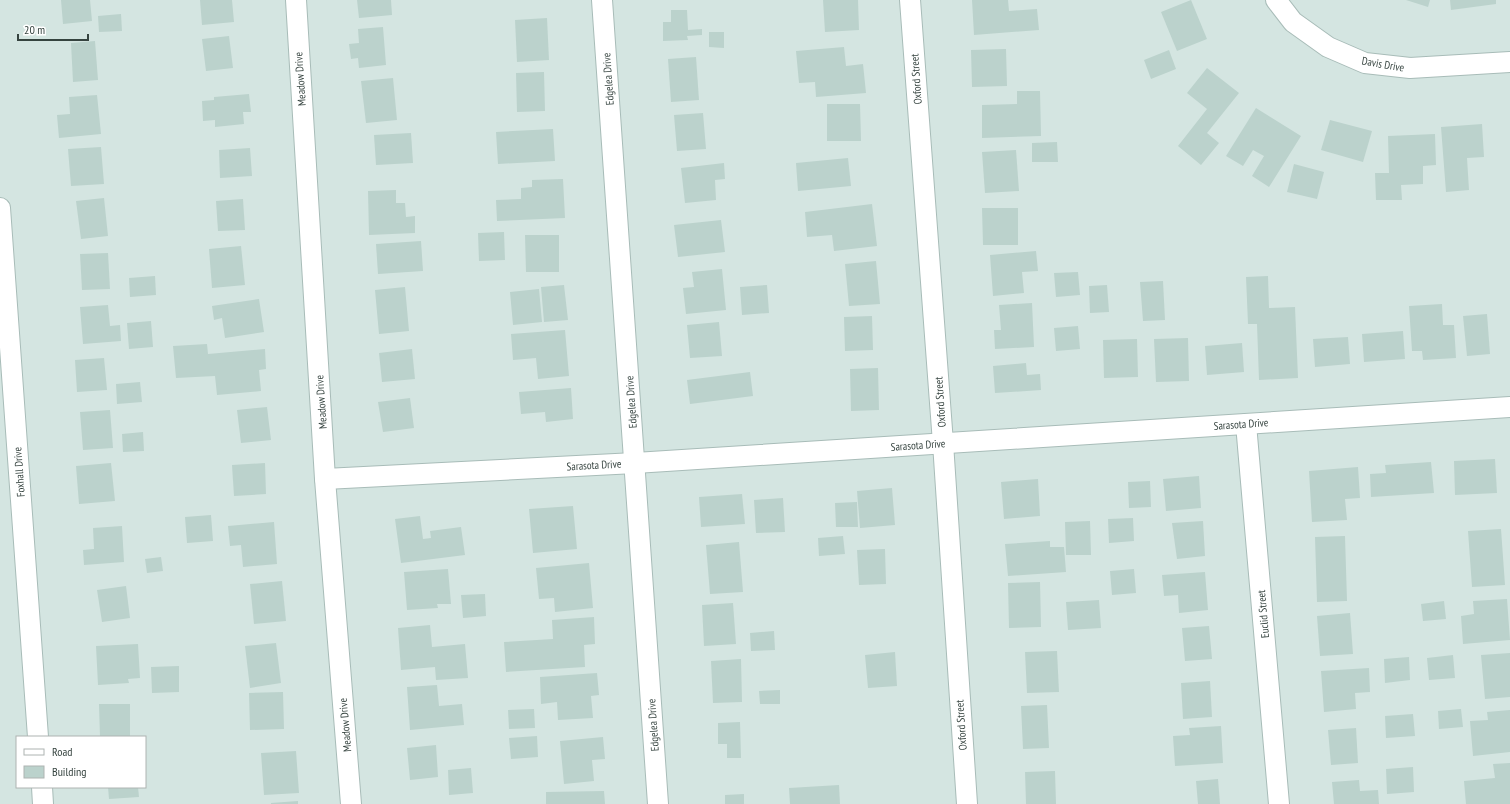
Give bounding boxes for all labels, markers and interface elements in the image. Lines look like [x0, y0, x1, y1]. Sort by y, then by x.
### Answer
scale bar [18, 16, 88, 42]
text: 20 m [24, 22, 45, 37]
street label: Meadow Drive [291, 51, 309, 106]
street label: Edgelea Drive [599, 52, 617, 106]
street label: Oxford Street [907, 53, 925, 105]
street label: Davis Drive [1361, 53, 1406, 75]
street label: Meadow Drive [312, 374, 330, 429]
street label: Edgelea Drive [622, 375, 640, 429]
street label: Oxford Street [931, 376, 949, 428]
street label: Sarasota Drive [1213, 415, 1269, 433]
street label: Sarasota Drive [890, 436, 946, 454]
street label: Foxhall Drive [10, 446, 28, 498]
street label: Sarasota Drive [566, 457, 622, 473]
street label: Euclid Street [1254, 589, 1272, 639]
street label: Meadow Drive [336, 697, 354, 752]
street label: Edgelea Drive [644, 698, 662, 752]
street label: Oxford Street [952, 699, 970, 751]
legend [16, 736, 146, 788]
text: Road [52, 744, 72, 759]
text: Building [52, 764, 87, 779]

